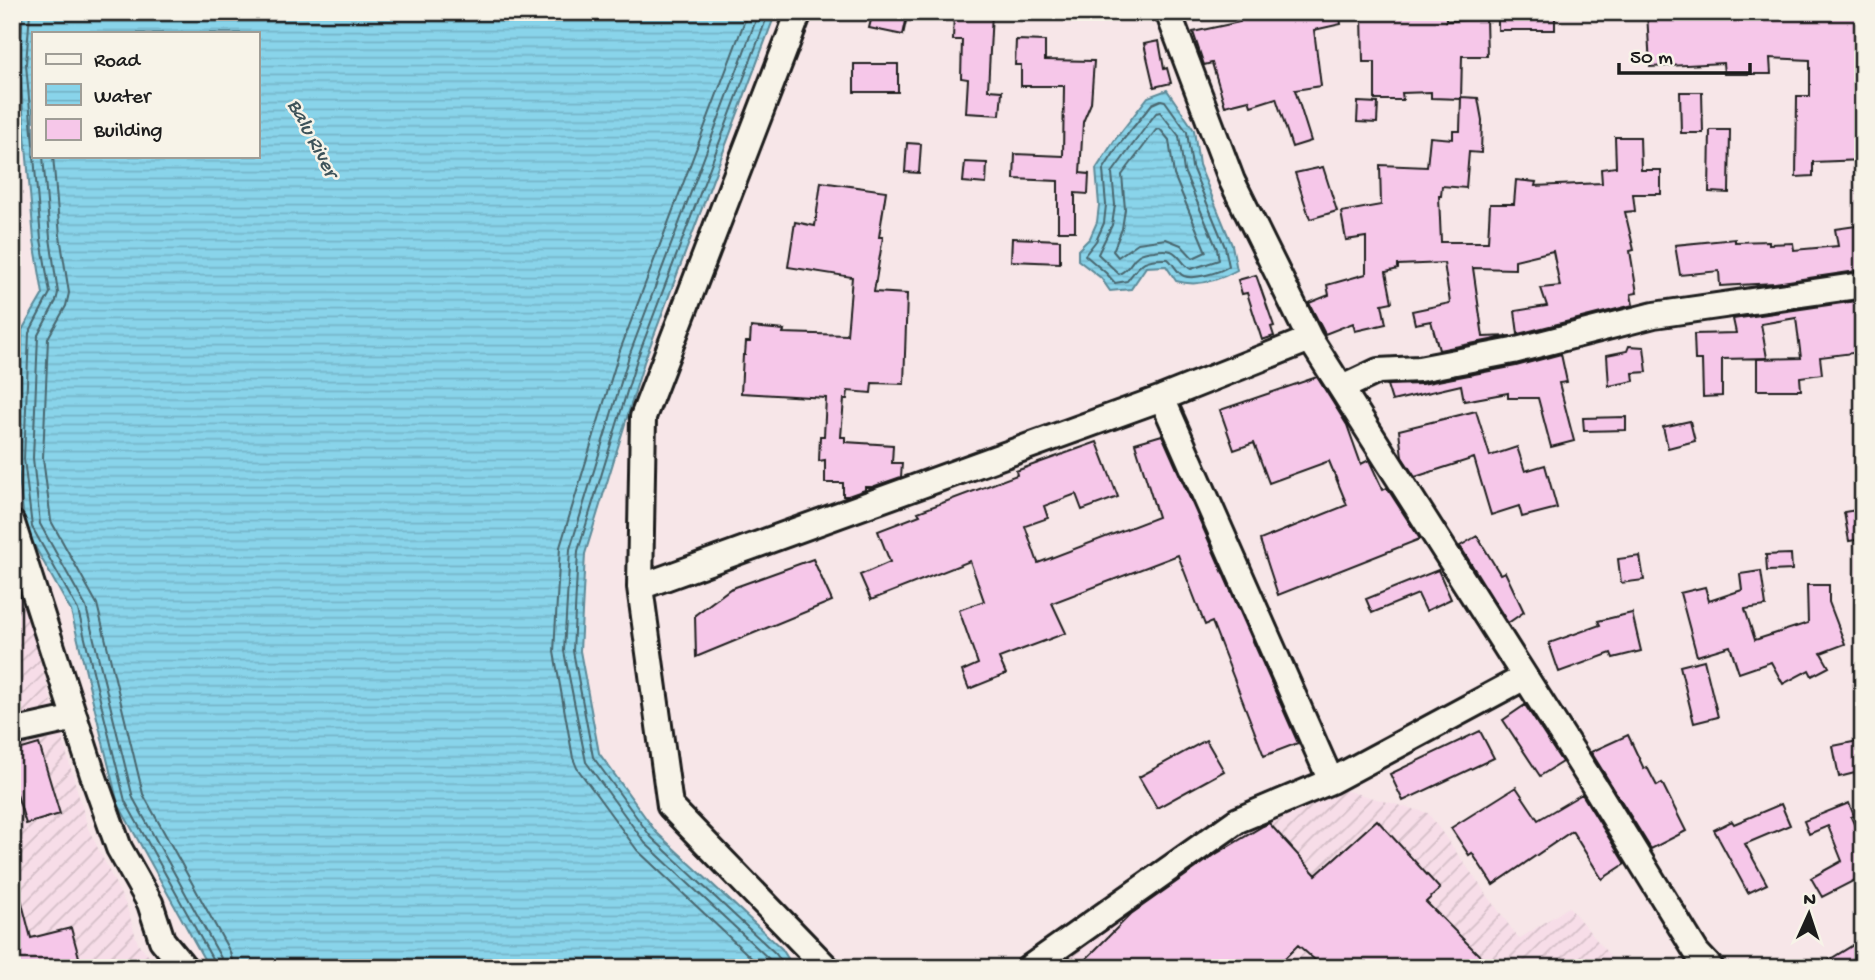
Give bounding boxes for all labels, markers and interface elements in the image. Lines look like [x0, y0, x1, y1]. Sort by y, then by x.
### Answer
legend [32, 32, 259, 158]
scale bar [1619, 32, 1751, 76]
text: 50 m [1630, 47, 1673, 72]
text: Road [94, 50, 142, 75]
text: Water [94, 86, 152, 111]
water label: Balu River [280, 96, 344, 186]
text: Building [93, 120, 163, 145]
north arrow [1773, 878, 1843, 948]
text: N [1803, 889, 1817, 912]

